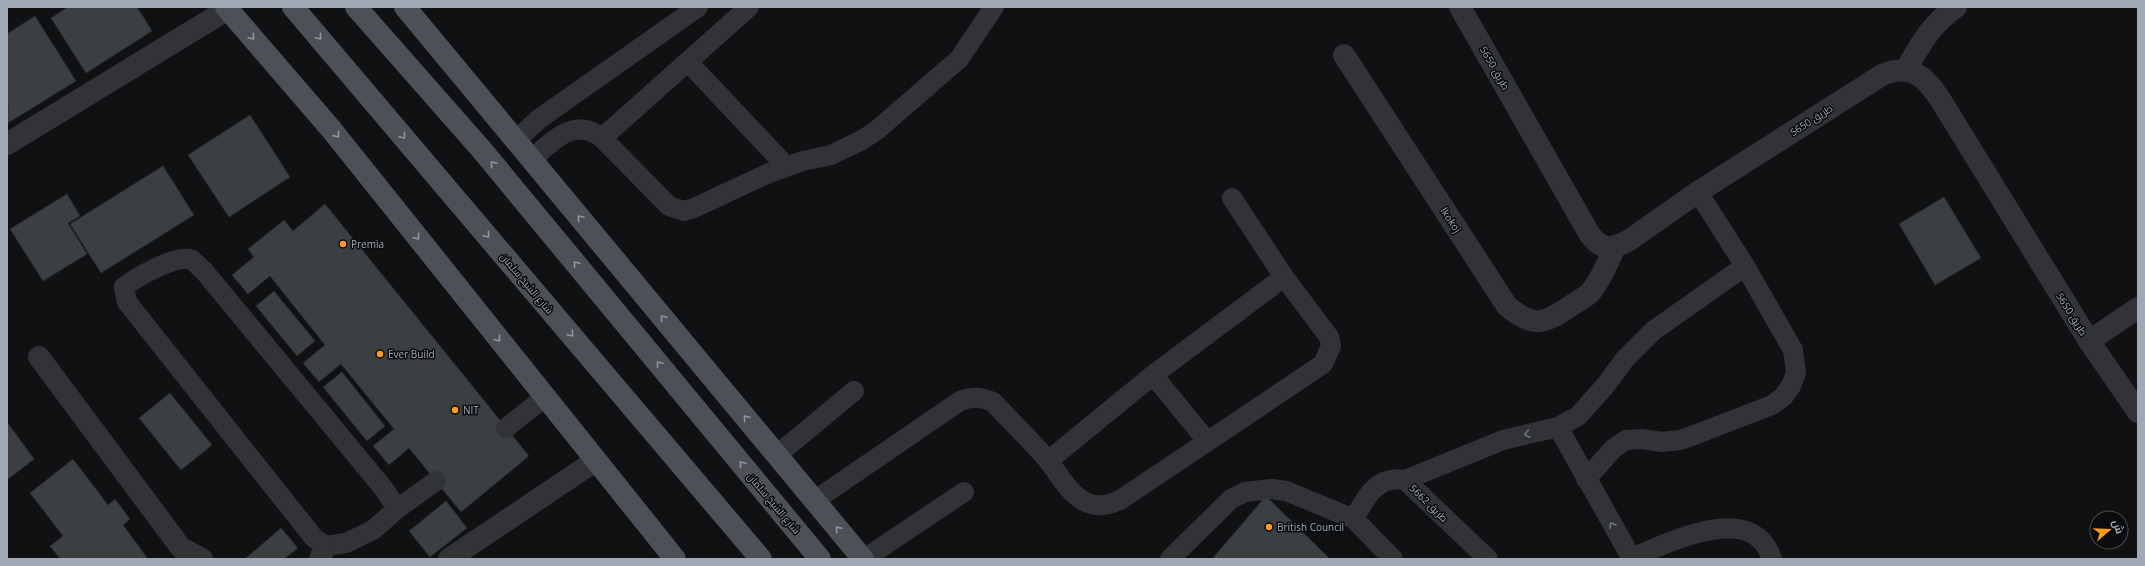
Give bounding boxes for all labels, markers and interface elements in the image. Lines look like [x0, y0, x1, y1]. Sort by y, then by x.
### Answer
one-way arrow [247, 32, 254, 39]
one-way arrow [314, 32, 321, 39]
street label: طريق 5650 [1477, 44, 1513, 92]
street label: طريق 5650 [1787, 101, 1835, 139]
one-way arrow [332, 131, 339, 138]
one-way arrow [398, 131, 405, 139]
one-way arrow [491, 161, 498, 168]
street label: lkokoj [1438, 205, 1464, 235]
one-way arrow [578, 215, 585, 222]
one-way arrow [482, 231, 489, 238]
one-way arrow [413, 233, 420, 240]
place label: Premia [351, 237, 384, 251]
marker: Premia [338, 239, 348, 249]
street label: شارع الشيخ سلمان [497, 250, 557, 316]
one-way arrow [574, 261, 581, 268]
street label: طريق 5650 [2053, 290, 2091, 338]
one-way arrow [661, 315, 668, 322]
one-way arrow [566, 330, 573, 337]
one-way arrow [494, 334, 501, 341]
place label: Ever Build [388, 347, 435, 361]
marker: Ever Build [375, 349, 385, 359]
one-way arrow [657, 361, 664, 369]
place label: NIT [463, 403, 479, 417]
marker: NIT [450, 405, 460, 415]
one-way arrow [744, 415, 751, 422]
one-way arrow [1524, 429, 1530, 438]
one-way arrow [739, 462, 746, 469]
street label: شارع الشيخ سلمان [744, 470, 804, 536]
street label: طريق 5662 [1407, 481, 1451, 525]
north arrow [2089, 510, 2129, 550]
text: ش [2110, 517, 2128, 536]
place label: British Council [1277, 520, 1344, 534]
marker: British Council [1264, 522, 1274, 532]
one-way arrow [1609, 522, 1617, 530]
one-way arrow [836, 526, 843, 533]

